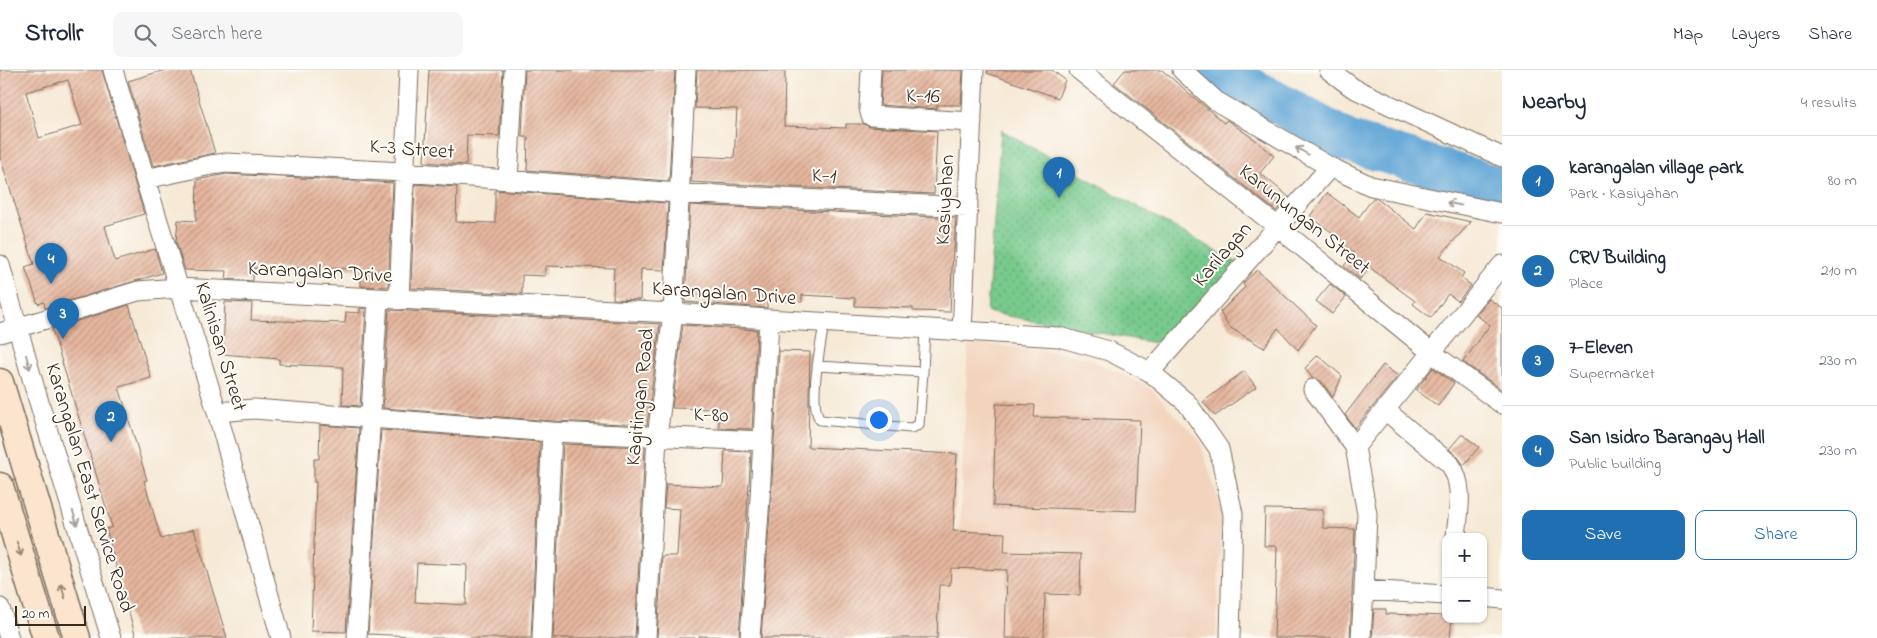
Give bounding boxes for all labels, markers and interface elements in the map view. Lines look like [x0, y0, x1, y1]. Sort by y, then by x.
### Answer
search box [113, 12, 463, 57]
text: Strollr [25, 17, 83, 52]
icon: search [131, 21, 159, 49]
text: Search here [171, 21, 262, 48]
text: Map [1673, 22, 1703, 48]
text: Layers [1731, 22, 1781, 48]
text: Share [1809, 22, 1852, 48]
street label: K-16 [905, 81, 941, 113]
text: Nearby [1522, 88, 1586, 118]
text: 4 results [1801, 91, 1857, 115]
street label: K-3 Street [369, 132, 455, 168]
one-way arrow [1295, 146, 1310, 156]
street label: Kasiyahan [929, 154, 965, 246]
text: karangalan village park [1569, 155, 1744, 182]
pin: 1 [1043, 157, 1075, 198]
street label: Karunungan Street [1230, 157, 1376, 284]
street label: K-1 [811, 161, 837, 193]
text: 1 [1535, 169, 1541, 193]
text: 80 m [1828, 169, 1857, 193]
text: Park · Kasiyahan [1569, 182, 1678, 206]
one-way arrow [1447, 198, 1463, 208]
street label: Karilagan [1186, 216, 1261, 296]
pin: 4 [35, 243, 67, 284]
text: CRV Building [1569, 245, 1666, 272]
street label: Karangalan Drive [247, 254, 394, 294]
text: 2 [1534, 259, 1542, 283]
text: 210 m [1821, 259, 1857, 283]
text: Place [1569, 272, 1603, 296]
street label: Karangalan Drive [651, 274, 798, 316]
street label: Kalinisan Street [186, 279, 254, 415]
pin: 3 [47, 298, 79, 339]
street label: Kagitingan Road [619, 327, 665, 467]
text: 7-Eleven [1569, 335, 1633, 362]
text: 3 [1535, 349, 1541, 373]
text: 230 m [1819, 349, 1857, 373]
one-way arrow [24, 354, 33, 370]
street label: Karangalan East Service Road [35, 360, 141, 617]
text: Supermarket [1569, 362, 1655, 386]
street label: K-80 [693, 400, 729, 432]
pin: 2 [95, 401, 127, 442]
your location [866, 407, 892, 433]
text: San Isidro Barangay Hall [1569, 425, 1765, 452]
text: 4 [1535, 439, 1541, 463]
text: 230 m [1819, 439, 1857, 463]
text: Public building [1569, 452, 1661, 476]
one-way arrow [70, 510, 80, 526]
button: Save [1522, 510, 1685, 560]
button: Share [1695, 510, 1857, 560]
map controls [1442, 533, 1487, 623]
button: + [1442, 533, 1487, 578]
one-way arrow [15, 541, 25, 557]
button: − [1442, 578, 1487, 623]
one-way arrow [57, 584, 67, 600]
scale bar [15, 603, 86, 626]
text: 20 m [22, 604, 49, 625]

